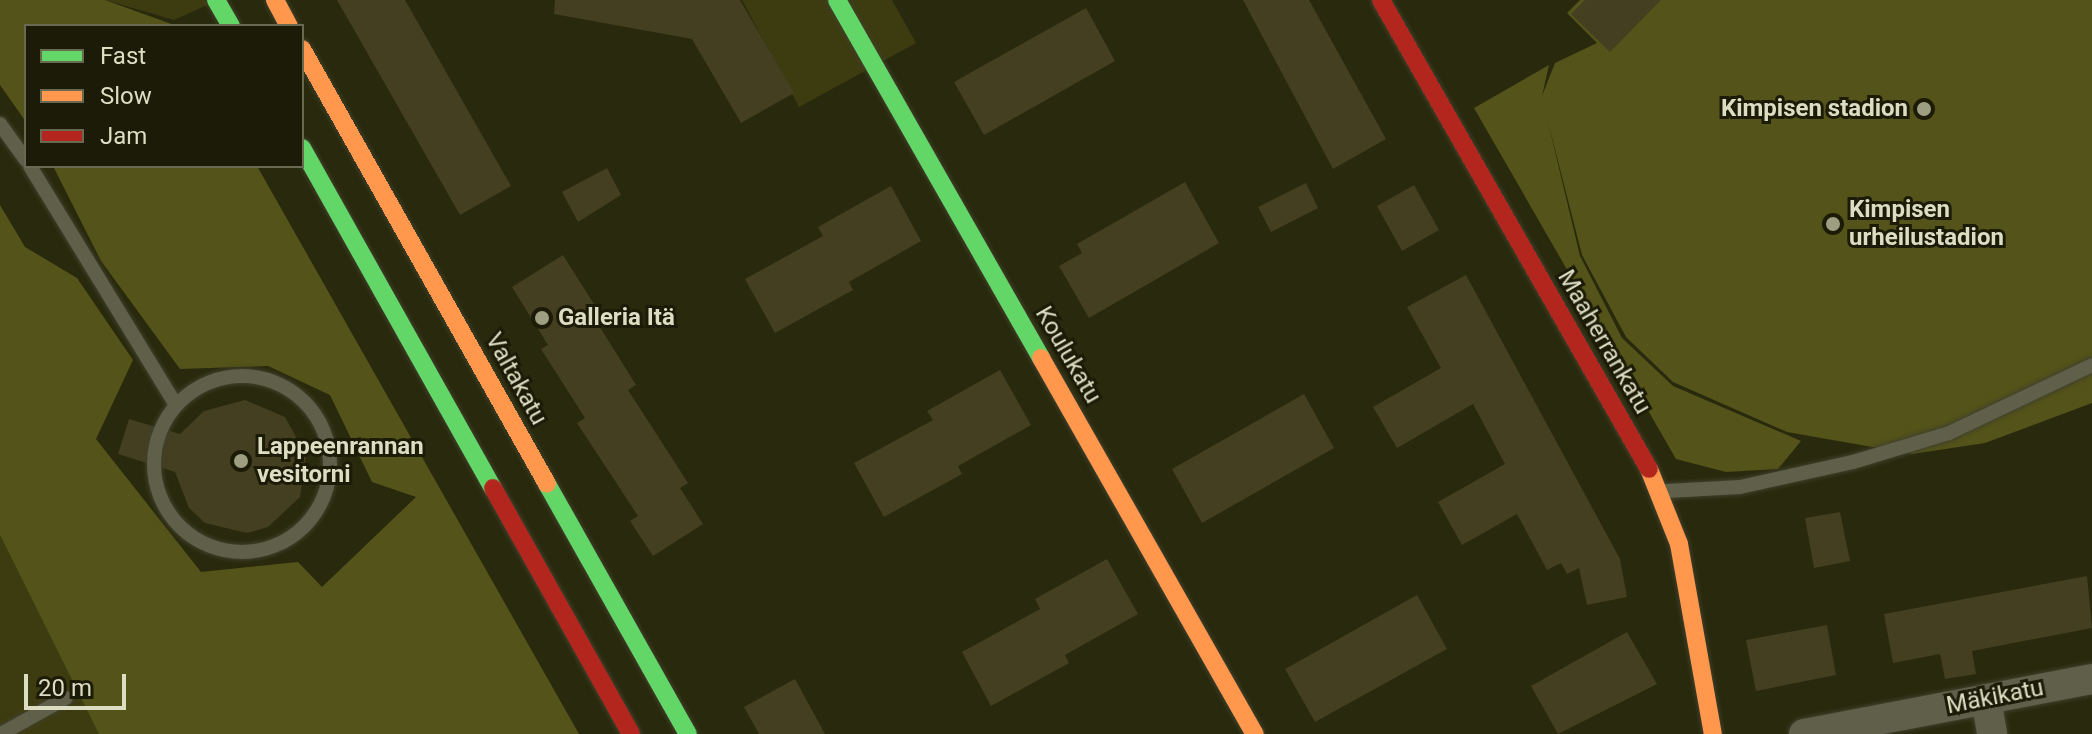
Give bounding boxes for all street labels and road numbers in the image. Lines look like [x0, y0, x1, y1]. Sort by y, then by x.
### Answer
street label: Maaherrankatu [1551, 265, 1657, 419]
street label: Koulukatu [1029, 301, 1107, 409]
street label: Valtakatu [479, 328, 553, 430]
street label: Mäkikatu [1944, 673, 2046, 721]

